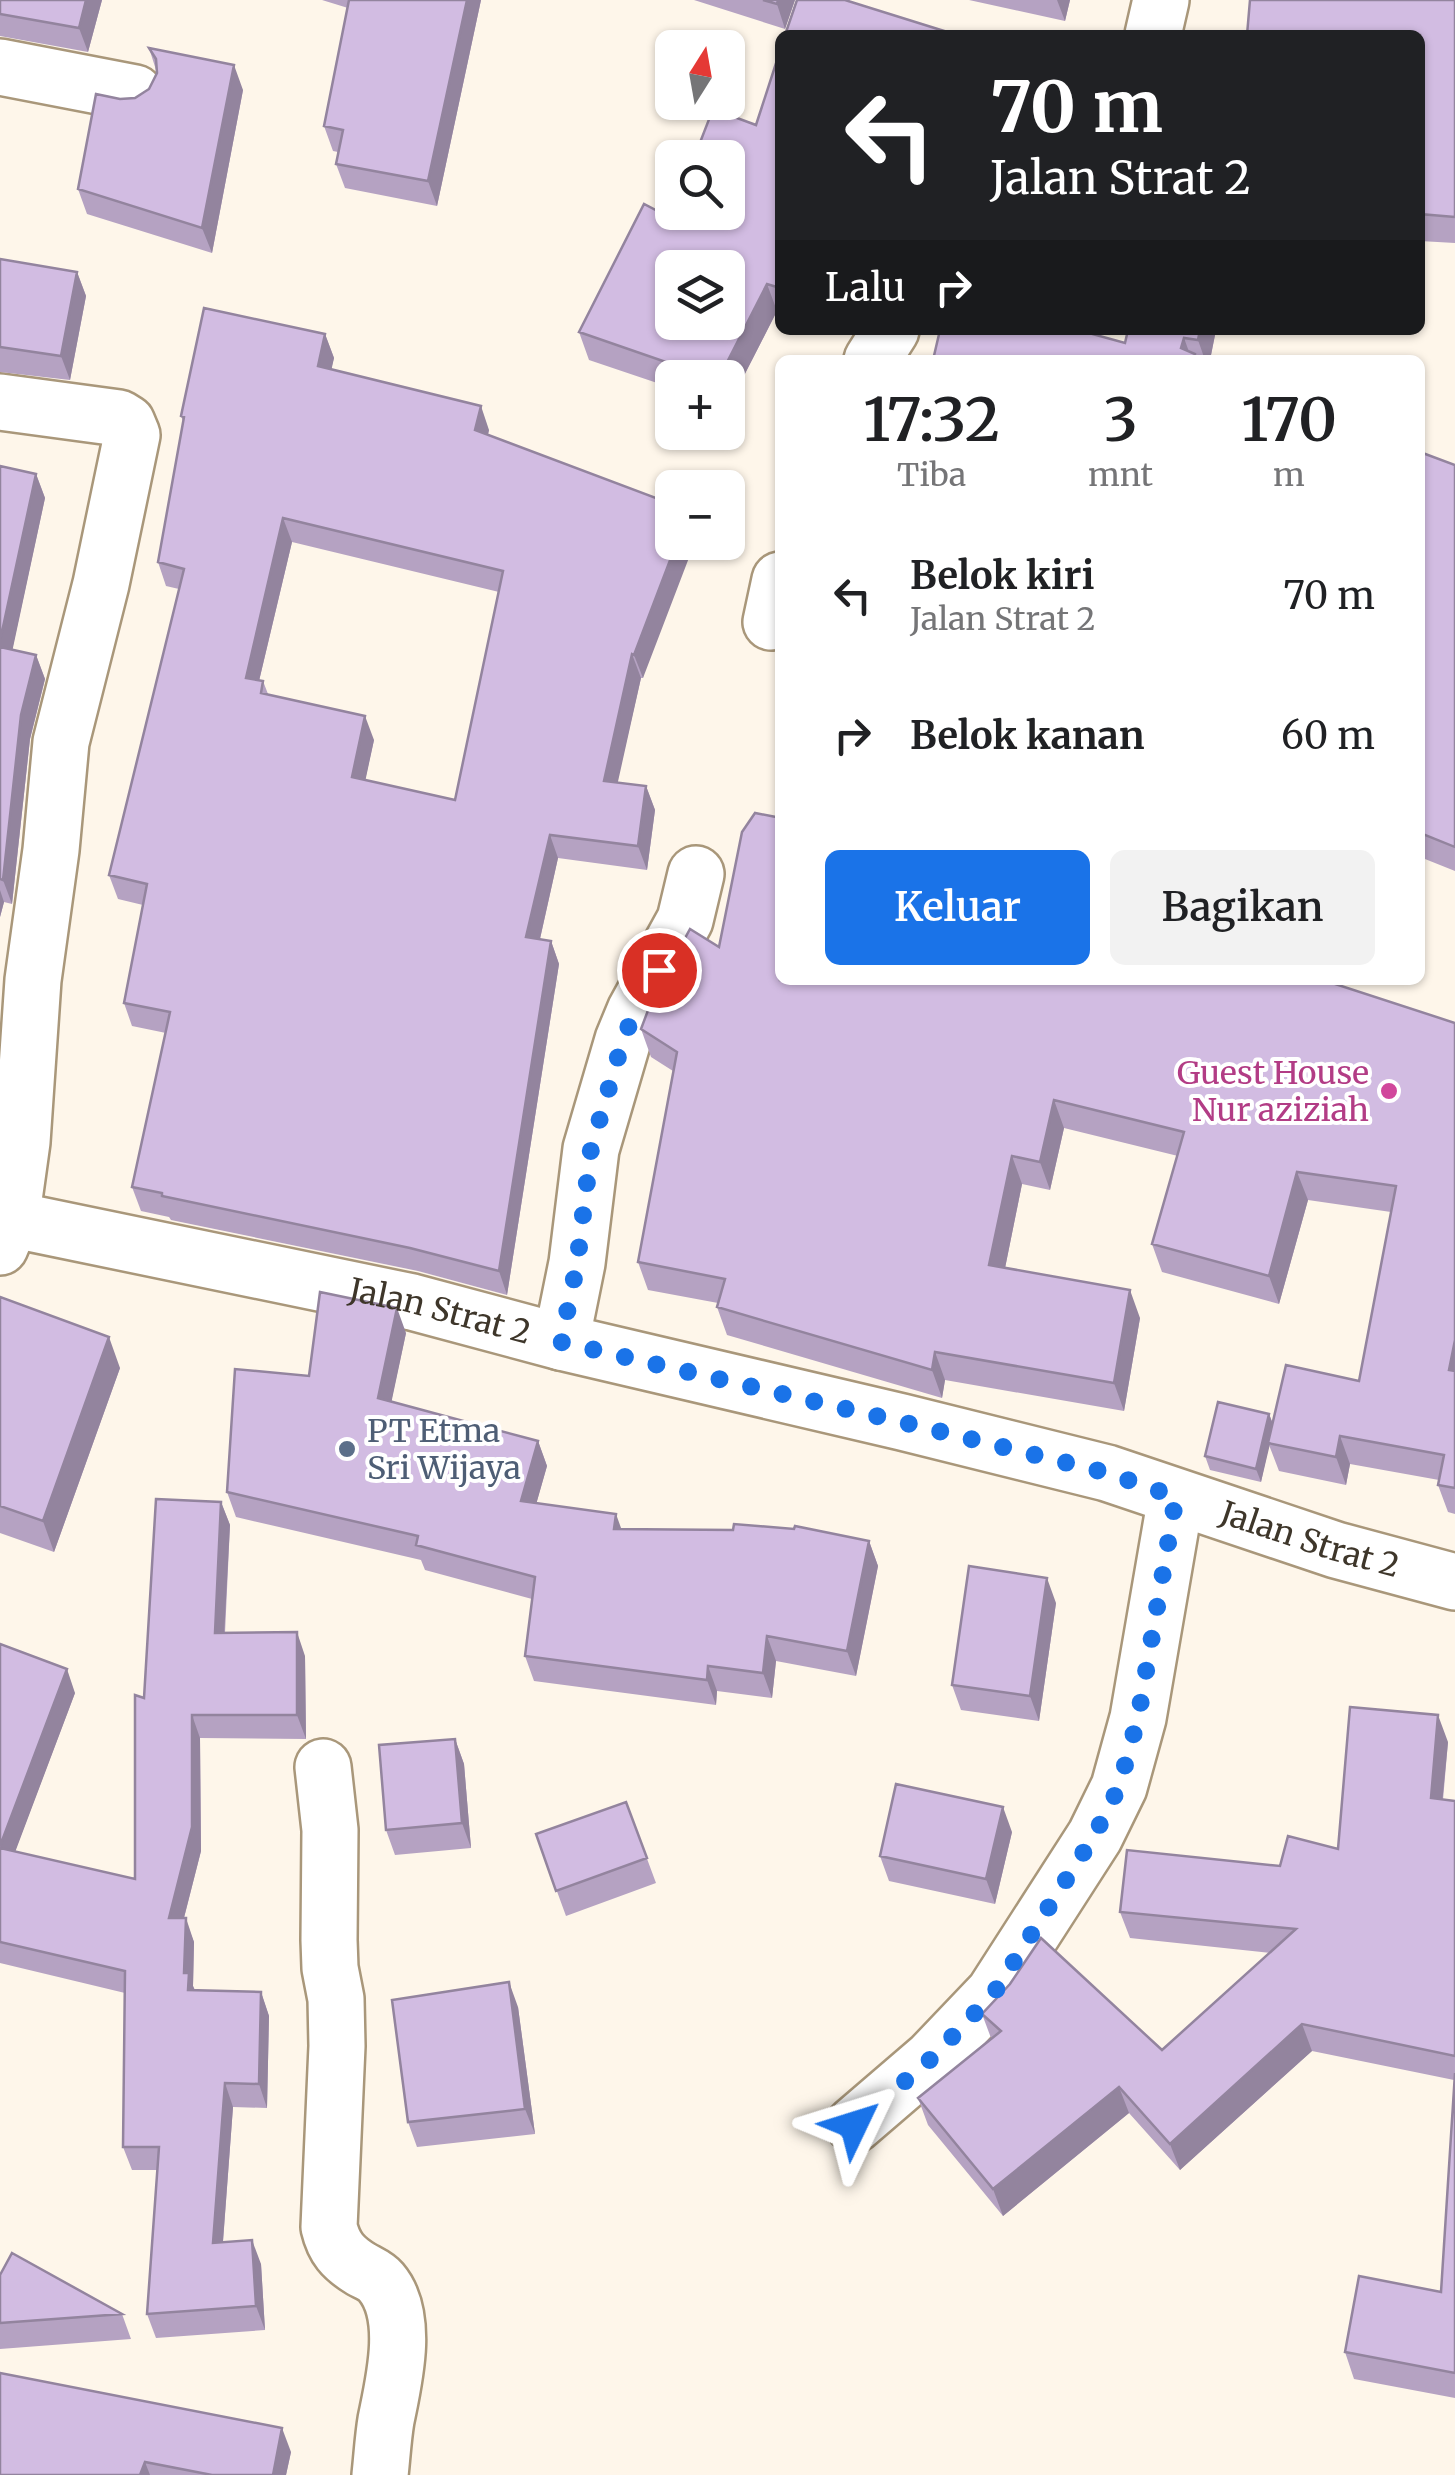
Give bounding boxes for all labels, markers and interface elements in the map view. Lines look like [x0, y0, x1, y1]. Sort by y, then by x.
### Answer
north arrow [655, 30, 745, 120]
map controls [655, 30, 745, 560]
text: 70 m [990, 63, 1163, 151]
icon: left [825, 70, 955, 200]
button: search [655, 140, 745, 230]
text: Jalan Strat 2 [990, 150, 1251, 206]
button: layers [655, 250, 745, 340]
icon: right [926, 260, 981, 315]
text: Lalu [825, 264, 906, 311]
button: + [655, 360, 745, 450]
text: 17:32 [863, 382, 1000, 457]
text: 3 [1103, 382, 1138, 457]
text: 170 [1241, 382, 1337, 457]
text: Tiba [897, 455, 966, 495]
text: mnt [1088, 455, 1153, 495]
text: m [1273, 455, 1305, 495]
button: − [655, 470, 745, 560]
text: Belok kiri [910, 552, 1094, 599]
icon: left [825, 568, 880, 623]
text: 70 m [1283, 572, 1375, 619]
text: Jalan Strat 2 [910, 599, 1096, 639]
icon: right [825, 708, 880, 763]
text: Belok kanan [910, 712, 1145, 759]
text: 60 m [1281, 712, 1375, 759]
button: Keluar [825, 850, 1090, 965]
button: Bagikan [1110, 850, 1375, 965]
pin [617, 928, 702, 1013]
icon: arrive [632, 943, 687, 998]
place label: Guest House Nur aziziah [1177, 1053, 1369, 1130]
marker: Guest House Nur aziziah [1378, 1080, 1400, 1102]
street label: Jalan Strat 2 [345, 1269, 535, 1353]
place label: PT Etma Sri Wijaya [367, 1411, 521, 1488]
marker: PT Etma Sri Wijaya [336, 1438, 358, 1460]
street label: Jalan Strat 2 [1214, 1492, 1404, 1586]
position arrow [802, 2073, 906, 2177]

